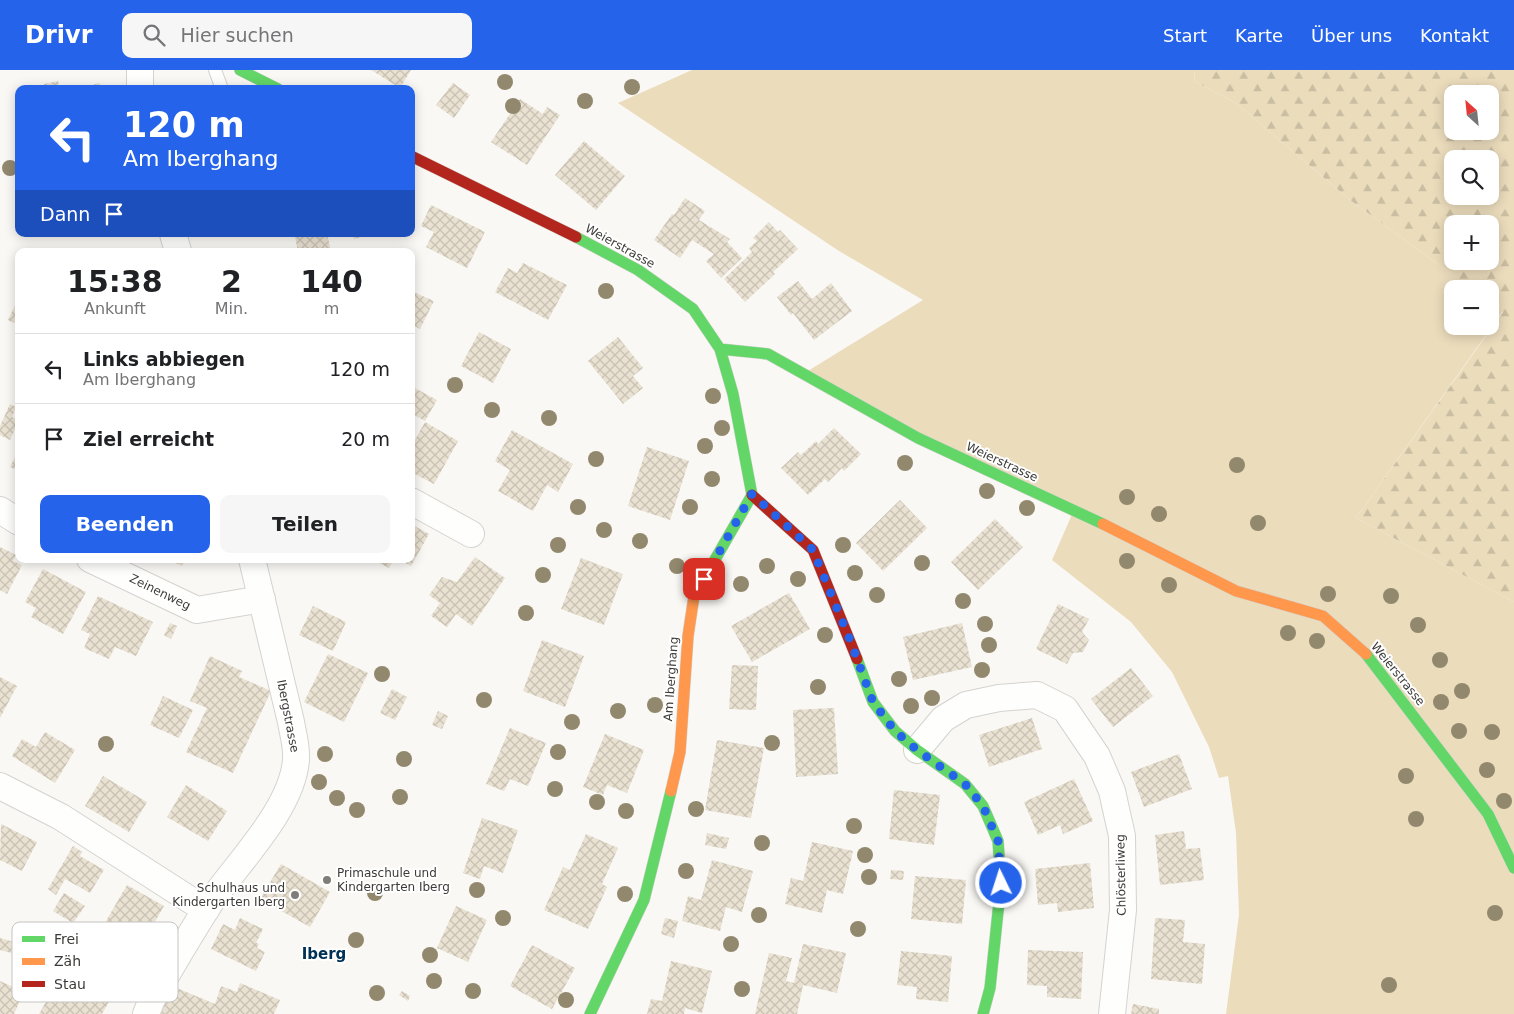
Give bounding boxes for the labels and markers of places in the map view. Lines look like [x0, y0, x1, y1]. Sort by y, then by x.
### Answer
pin [683, 558, 725, 600]
place label: Primaschule und Kindergarten Iberg [337, 866, 450, 894]
marker: Primaschule und Kindergarten Iberg [321, 874, 333, 886]
place label: Schulhaus und Kindergarten Iberg [172, 881, 285, 909]
marker: Schulhaus und Kindergarten Iberg [289, 889, 301, 901]

